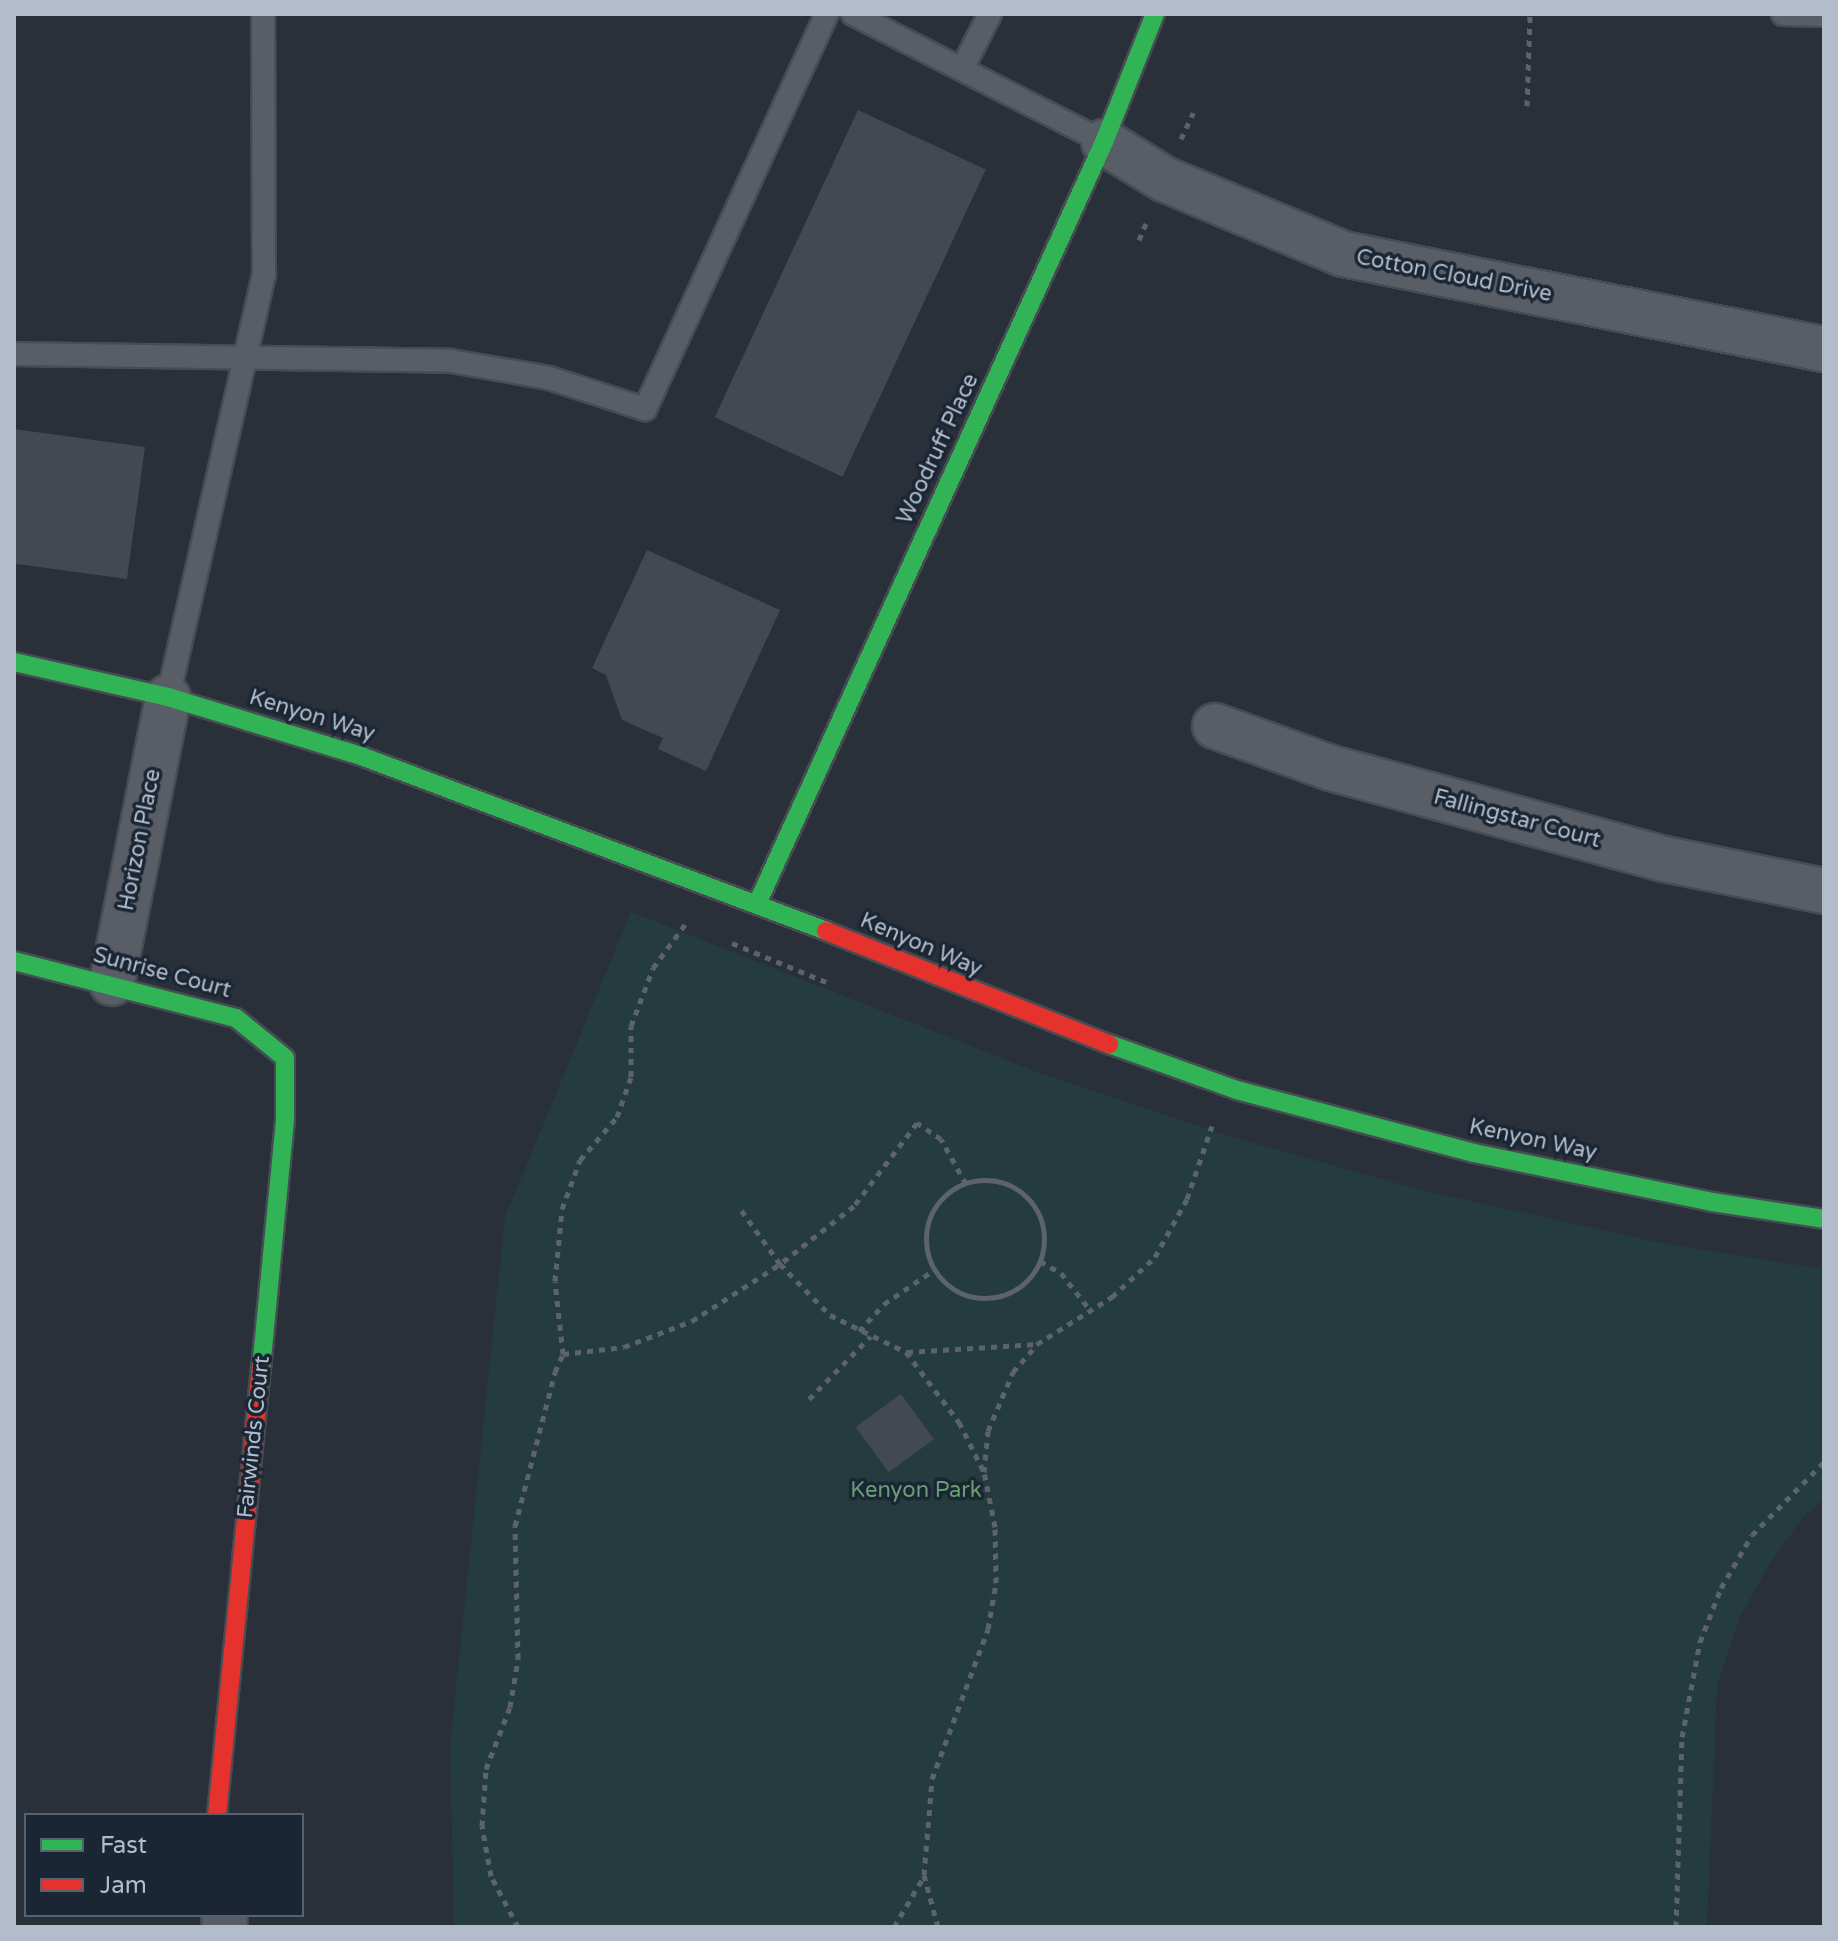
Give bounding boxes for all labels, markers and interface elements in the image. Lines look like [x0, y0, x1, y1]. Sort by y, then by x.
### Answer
street label: Cotton Cloud Drive [1354, 244, 1554, 308]
street label: Woodruff Place [892, 370, 984, 528]
street label: Kenyon Way [246, 684, 378, 748]
street label: Horizon Place [113, 767, 167, 913]
street label: Fallingstar Court [1431, 784, 1603, 854]
street label: Kenyon Way [856, 907, 986, 983]
street label: Sunrise Court [90, 942, 234, 1004]
street label: Kenyon Way [1467, 1114, 1599, 1166]
street label: Fairwinds Court [232, 1355, 276, 1519]
park label: Kenyon Park [850, 1478, 982, 1504]
legend [24, 1813, 304, 1917]
text: Fast [100, 1831, 147, 1860]
text: Jam [100, 1871, 147, 1900]

